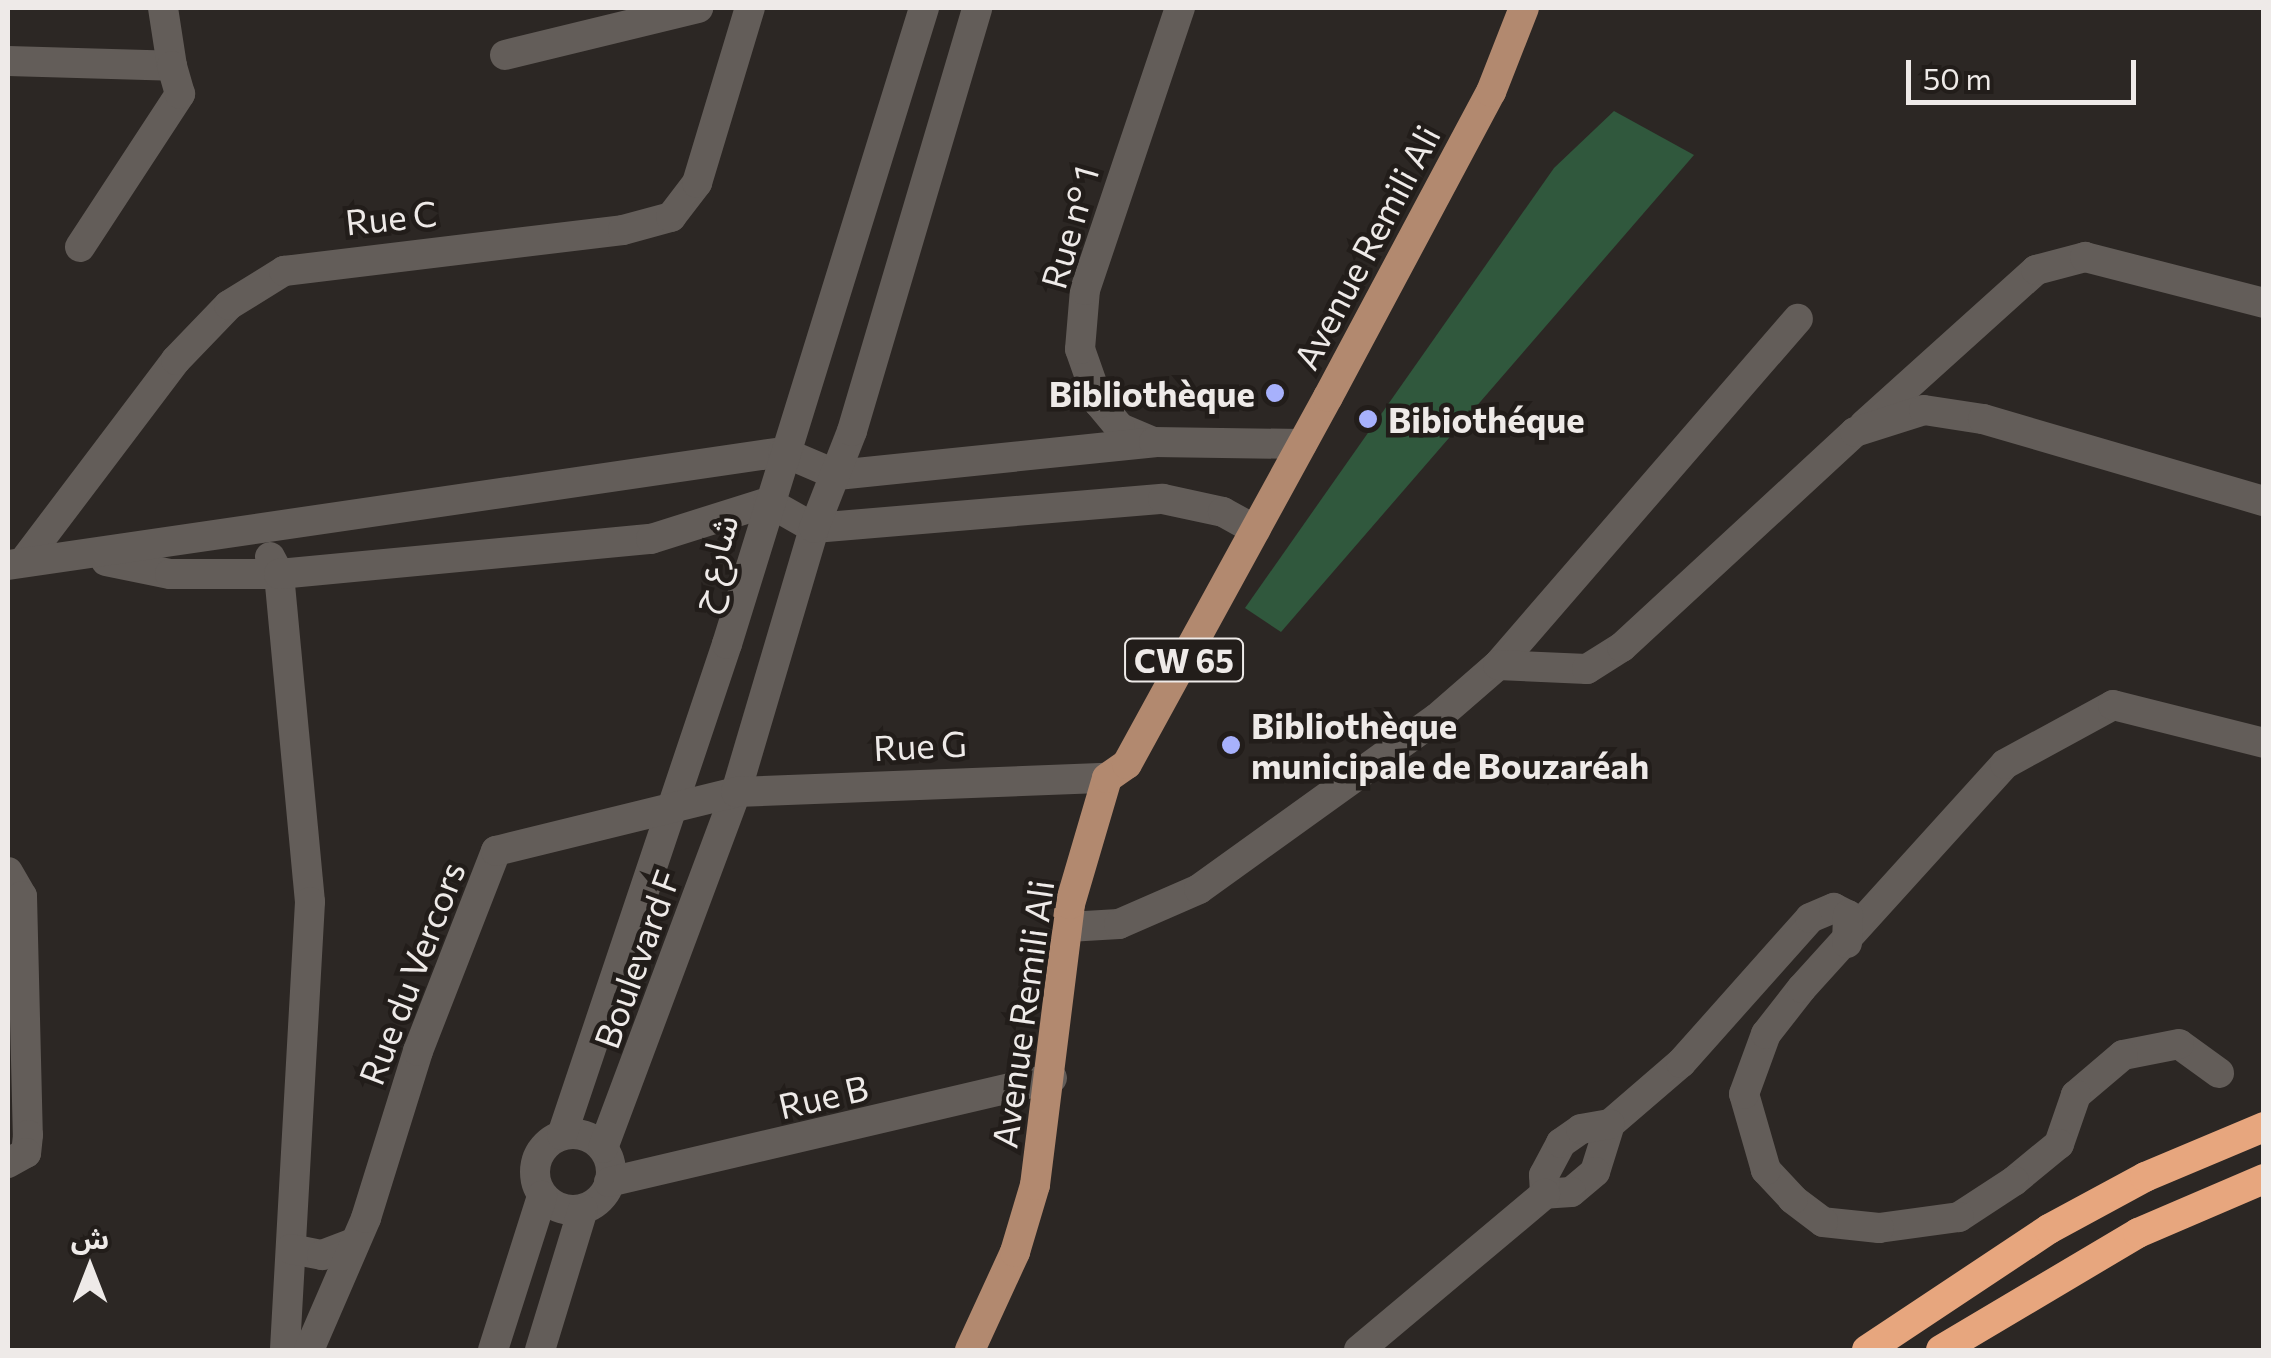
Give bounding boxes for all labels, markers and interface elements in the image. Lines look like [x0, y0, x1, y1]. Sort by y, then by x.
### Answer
scale bar [1911, 40, 2141, 102]
text: 50 m [1923, 59, 1992, 96]
street label: Avenue Remili Ali [1284, 118, 1448, 376]
street label: Rue n° 1 [1031, 161, 1107, 293]
street label: Rue C [343, 191, 439, 243]
place label: Bibliothèque [1049, 372, 1255, 414]
marker: Bibliothèque [1264, 382, 1286, 404]
place label: Bibiothéque [1388, 398, 1585, 440]
marker: Bibiothéque [1357, 408, 1379, 430]
street label: شارع ح [678, 509, 746, 615]
road number: CW 65 [1124, 633, 1244, 687]
place label: Bibliothèque municipale de Bouzaréah [1251, 704, 1649, 786]
street label: Rue G [872, 722, 968, 768]
marker: Bibliothèque municipale de Bouzaréah [1220, 734, 1242, 756]
street label: Rue du Vercors [349, 856, 473, 1090]
street label: Boulevard F [584, 864, 688, 1054]
street label: Avenue Remili Ali [982, 877, 1062, 1151]
street label: Rue B [774, 1065, 872, 1127]
north arrow [40, 1218, 140, 1318]
text: ش [71, 1221, 109, 1255]

